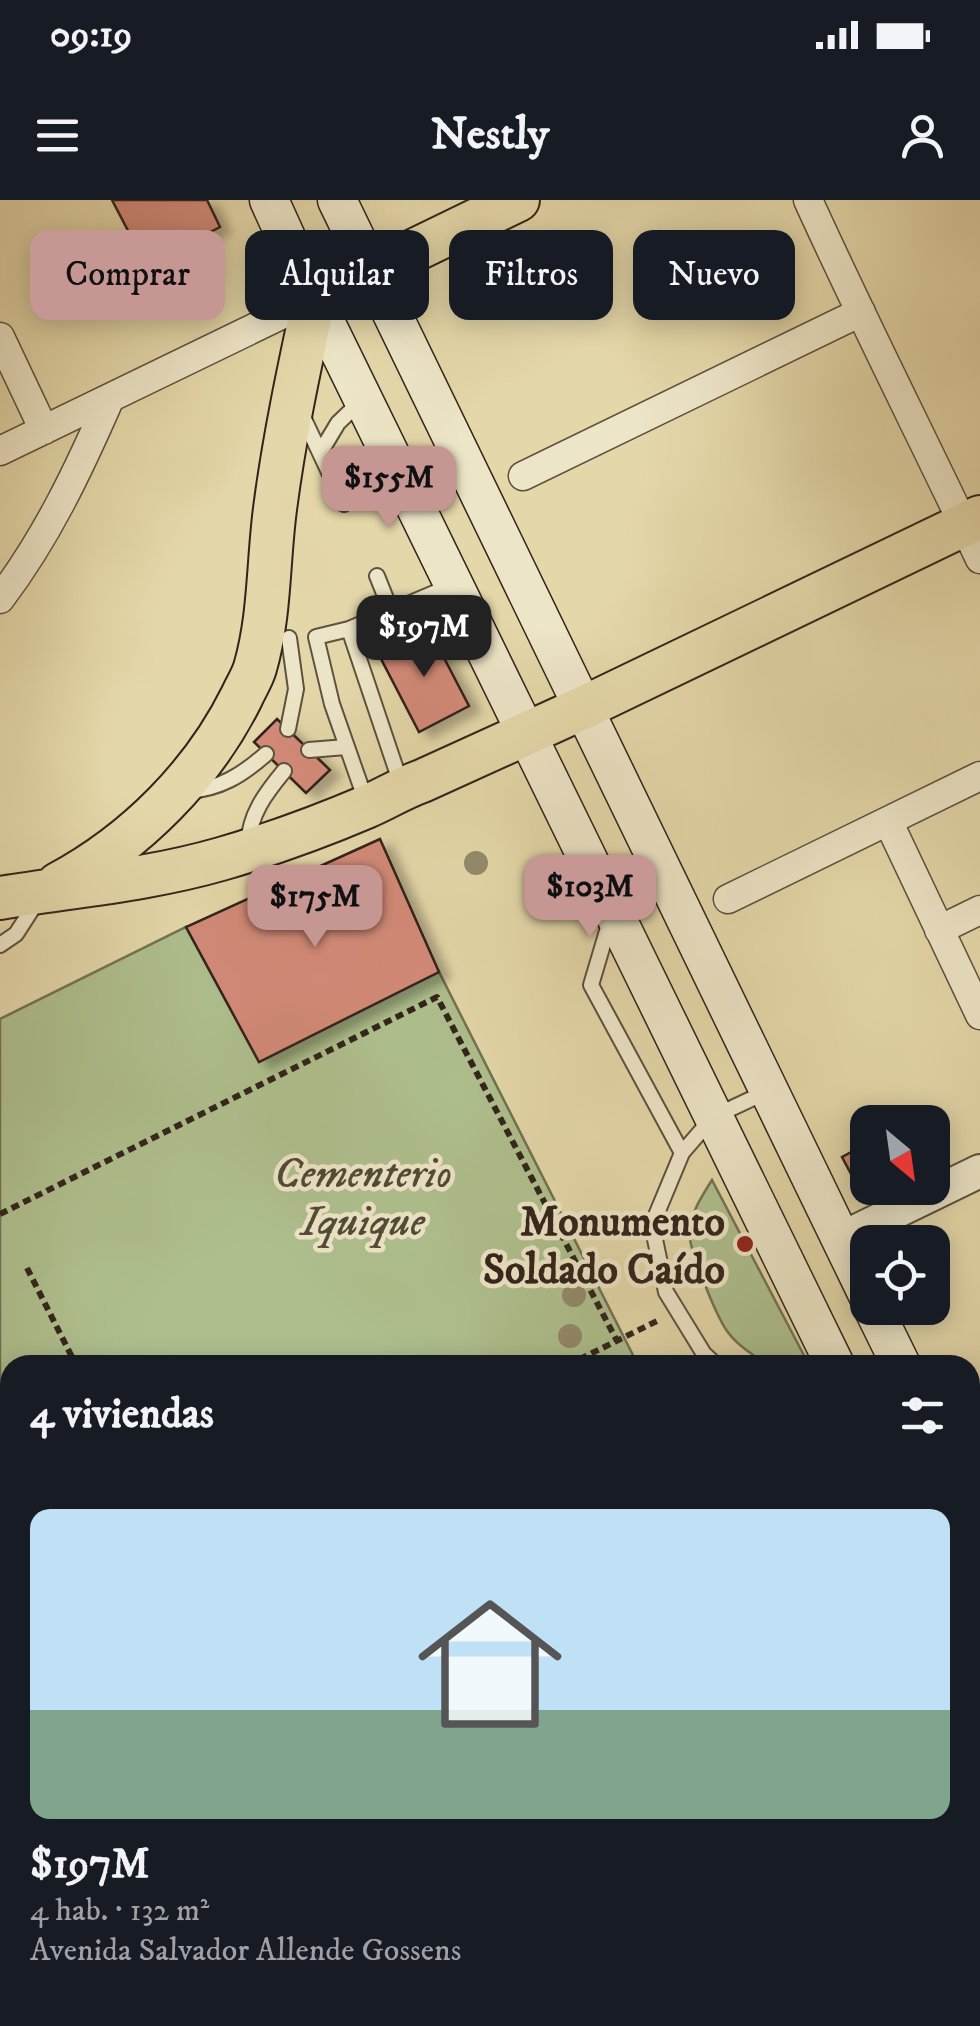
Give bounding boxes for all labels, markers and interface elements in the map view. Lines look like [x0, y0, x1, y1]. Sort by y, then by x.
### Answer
text: 09:19 [50, 11, 132, 59]
text: Nestly [431, 107, 549, 163]
icon: menu [30, 108, 85, 163]
icon: person [895, 108, 950, 163]
chip: Comprar [30, 230, 225, 320]
chip: Alquilar [245, 230, 429, 320]
chip: Filtros [449, 230, 613, 320]
chip: Nuevo [633, 230, 795, 320]
pin: $155M [319, 446, 459, 531]
text: $155M [344, 458, 434, 498]
pin: $197M [354, 595, 494, 680]
text: $197M [378, 607, 470, 647]
pin: $103M [520, 855, 660, 940]
pin: $175M [245, 865, 385, 950]
text: $103M [546, 867, 634, 907]
text: $175M [269, 877, 361, 917]
north arrow [850, 1105, 950, 1205]
map controls [850, 1105, 950, 1325]
park label: Cementerio Iquique [274, 1149, 452, 1249]
place label: Monumento Soldado Caído [483, 1197, 725, 1297]
button: locate [850, 1225, 950, 1325]
marker: Monumento Soldado Caído [734, 1233, 756, 1255]
icon: filters [895, 1388, 950, 1443]
text: 4 viviendas [30, 1389, 214, 1441]
icon: home [400, 1574, 580, 1754]
text: $197M [30, 1839, 150, 1891]
text: 4 hab. · 132 m² [30, 1891, 209, 1931]
text: Avenida Salvador Allende Gossens [30, 1931, 461, 1971]

